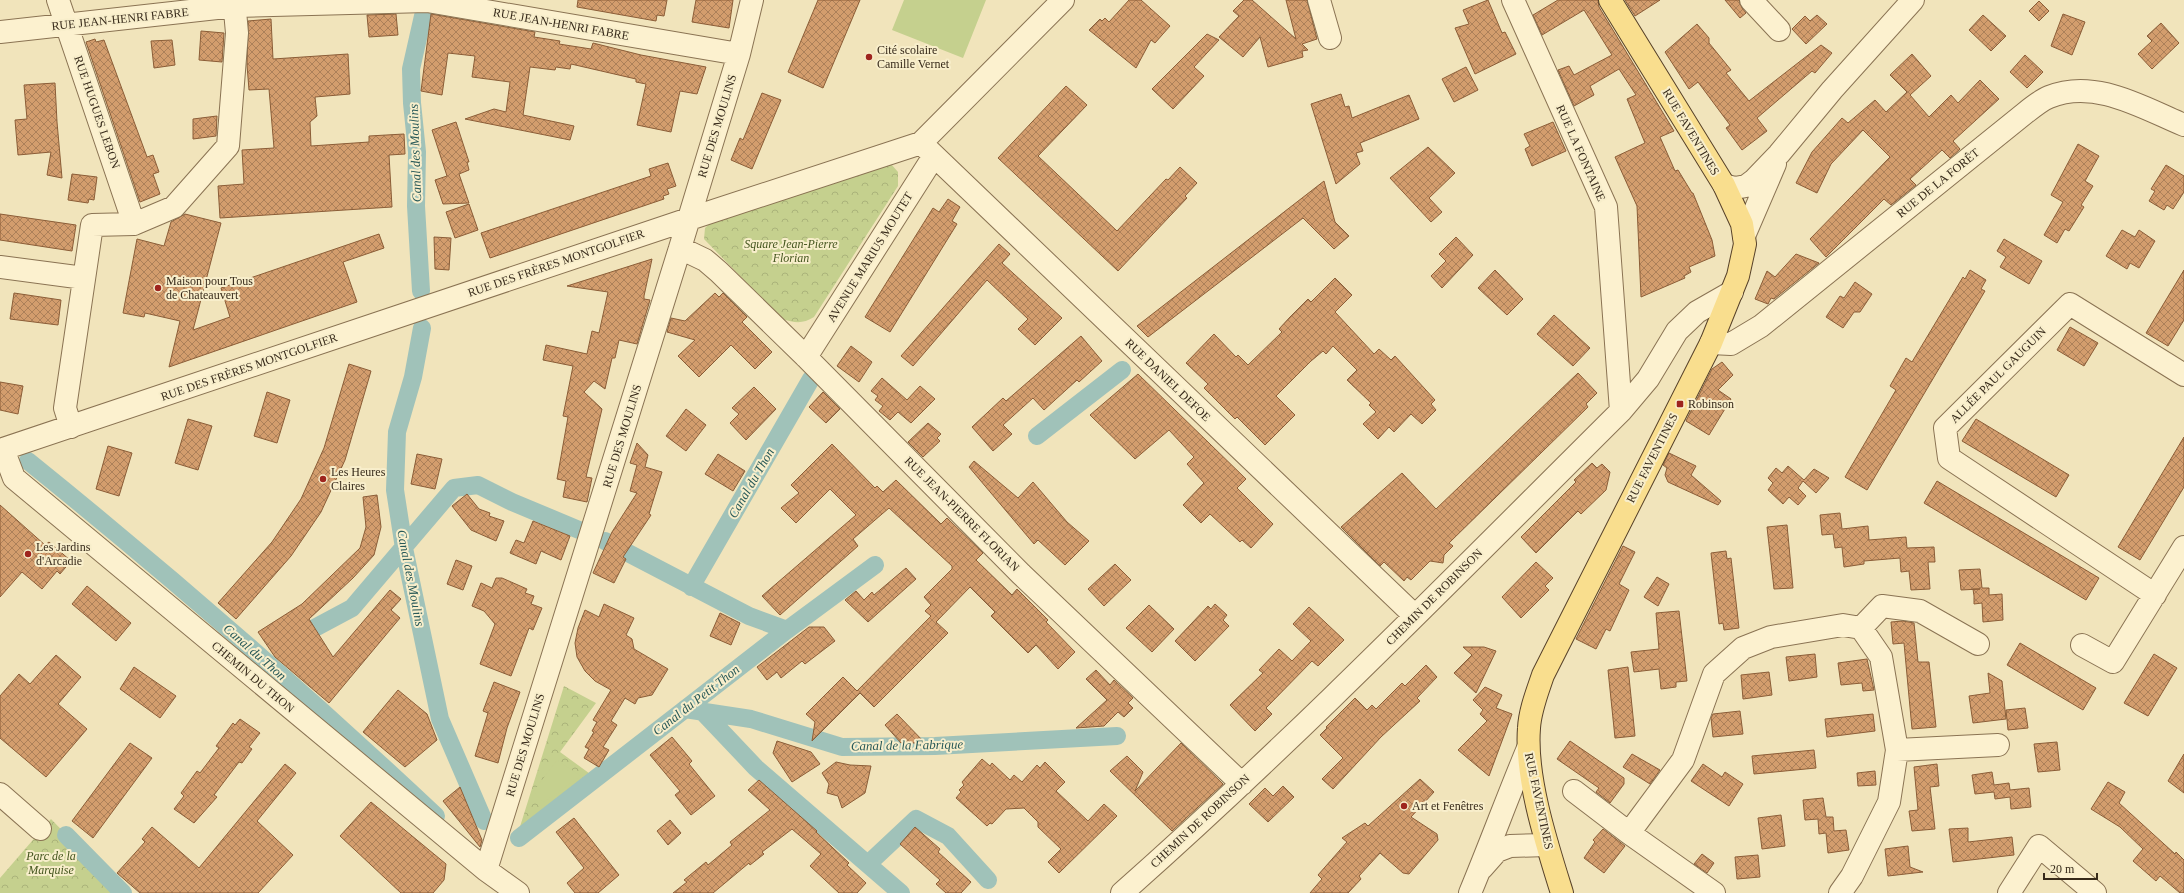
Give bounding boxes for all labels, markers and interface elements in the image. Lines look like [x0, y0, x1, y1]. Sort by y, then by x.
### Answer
street label: RUE JEAN-HENRI FABRE [51, 5, 189, 33]
street label: RUE JEAN-HENRI FABRE [492, 5, 630, 43]
place label: Cité scolaire Camille Vernet [877, 43, 950, 71]
marker: Cité scolaire Camille Vernet [864, 52, 874, 62]
street label: RUE HUGUES LEBON [71, 54, 123, 171]
street label: RUE DES MOULINS [695, 73, 739, 179]
street label: RUE FAVENTINES [1660, 86, 1722, 178]
street label: RUE LA FONTAINE [1553, 102, 1609, 204]
water label: Canal des Moulins [406, 104, 424, 202]
street label: RUE DE LA FORÊT [1894, 145, 1983, 221]
street label: AVENUE MARIUS MOUTET [824, 189, 916, 325]
street label: RUE DES FRÈRES MONTGOLFIER [466, 226, 646, 300]
park label: Square Jean-Pierre Florian [744, 237, 838, 265]
place label: Maison pour Tous de Chateauvert [166, 274, 253, 302]
marker: Maison pour Tous de Chateauvert [153, 283, 163, 293]
street label: ALLÉE PAUL GAUGUIN [1947, 324, 2049, 426]
street label: RUE DES FRÈRES MONTGOLFIER [159, 330, 339, 404]
street label: RUE DANIEL DEFOE [1123, 336, 1213, 424]
street label: RUE DES MOULINS [600, 383, 644, 489]
place label: Robinson [1688, 397, 1734, 411]
marker: Robinson [1675, 399, 1685, 409]
street label: RUE FAVENTINES [1623, 411, 1681, 505]
water label: Canal du Thon [725, 445, 777, 521]
street label: RUE JEAN-PIERRE FLORIAN [902, 454, 1023, 575]
place label: Les Heures Claires [331, 465, 386, 493]
marker: Les Heures Claires [318, 474, 328, 484]
water label: Canal des Moulins [394, 528, 428, 628]
place label: Les Jardins d'Arcadie [36, 540, 91, 568]
street label: CHEMIN DE ROBINSON [1383, 546, 1485, 648]
marker: Les Jardins d'Arcadie [23, 549, 33, 559]
water label: Canal du Thon [221, 621, 289, 683]
street label: CHEMIN DU THON [209, 638, 298, 716]
water label: Canal du Petit Thon [650, 662, 742, 738]
street label: RUE DES MOULINS [503, 692, 547, 798]
water label: Canal de la Fabrique [851, 737, 964, 753]
street label: RUE FAVENTINES [1522, 751, 1556, 851]
street label: CHEMIN DE ROBINSON [1147, 771, 1253, 871]
place label: Art et Fenêtres [1412, 799, 1484, 813]
marker: Art et Fenêtres [1399, 801, 1409, 811]
park label: Parc de la Marquise [25, 849, 76, 877]
scale bar [2044, 855, 2097, 881]
text: 20 m [2050, 862, 2075, 876]

